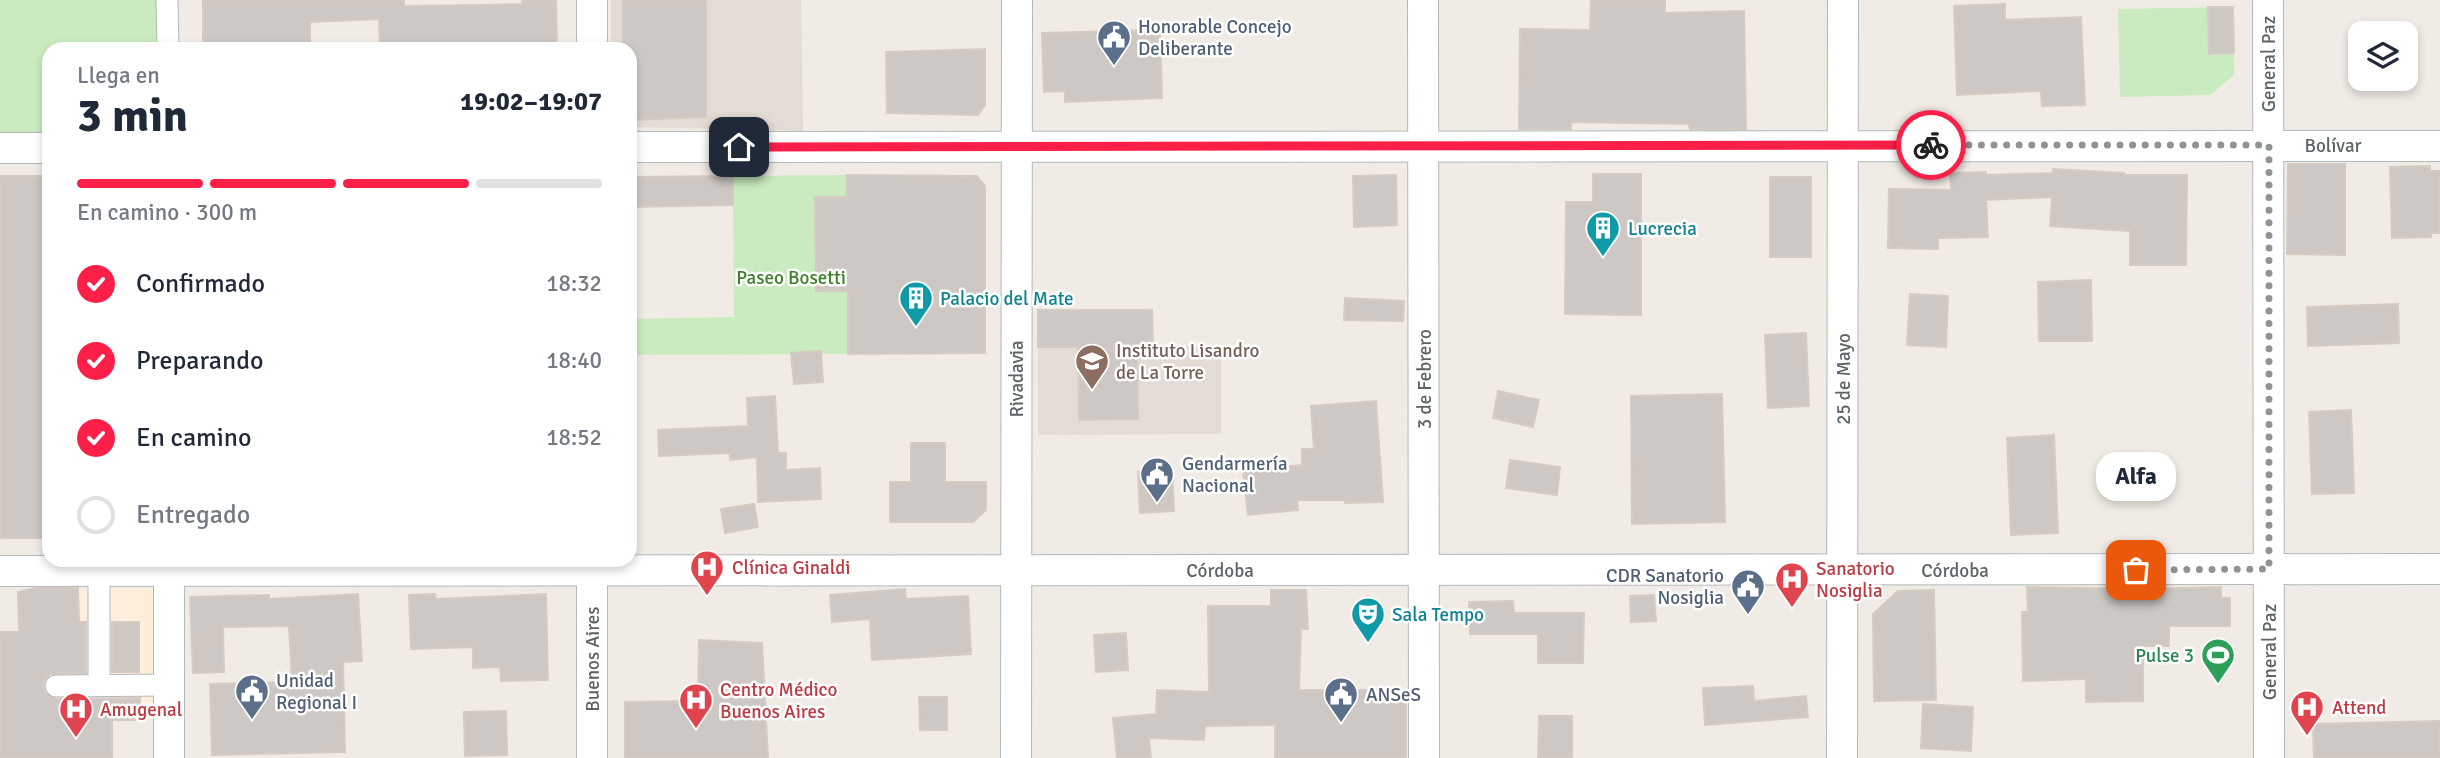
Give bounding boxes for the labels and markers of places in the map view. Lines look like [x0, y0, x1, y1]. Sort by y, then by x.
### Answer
place label: Honorable Concejo Deliberante [1138, 15, 1292, 61]
public building icon: Honorable Concejo Deliberante [1095, 18, 1133, 67]
pin [709, 117, 769, 177]
building icon: Lucrecia [1584, 209, 1622, 258]
place label: Lucrecia [1628, 217, 1697, 241]
building icon: Palacio del Mate [897, 279, 935, 328]
place label: Palacio del Mate [940, 287, 1074, 311]
place label: Instituto Lisandro de La Torre [1116, 339, 1259, 385]
school or university icon: Instituto Lisandro de La Torre [1073, 342, 1111, 391]
callout: Alfa [2096, 451, 2176, 500]
place label: Gendarmería Nacional [1182, 452, 1288, 498]
public building icon: Gendarmería Nacional [1138, 455, 1176, 504]
pin [2106, 540, 2166, 600]
hospital icon: Clínica Ginaldi [688, 548, 726, 597]
place label: Clínica Ginaldi [732, 556, 850, 580]
place label: Sanatorio Nosiglia [1816, 557, 1895, 603]
hospital icon: Sanatorio Nosiglia [1773, 560, 1811, 609]
place label: CDR Sanatorio Nosiglia [1606, 564, 1724, 610]
public building icon: CDR Sanatorio Nosiglia [1729, 567, 1767, 616]
theatre icon: Sala Tempo [1349, 595, 1387, 644]
place label: Sala Tempo [1392, 603, 1484, 627]
sports icon: Pulse 3 [2199, 636, 2237, 685]
place label: Pulse 3 [2135, 644, 2194, 668]
place label: Unidad Regional I [276, 669, 357, 715]
public building icon: Unidad Regional I [233, 672, 271, 721]
public building icon: ANSeS [1322, 675, 1360, 724]
place label: Centro Médico Buenos Aires [720, 678, 837, 724]
hospital icon: Centro Médico Buenos Aires [677, 681, 715, 730]
place label: ANSeS [1366, 683, 1421, 707]
hospital icon: Attend [2288, 688, 2326, 737]
hospital icon: Amugenal [57, 690, 95, 739]
place label: Attend [2332, 696, 2386, 720]
place label: Amugenal [100, 698, 182, 722]

